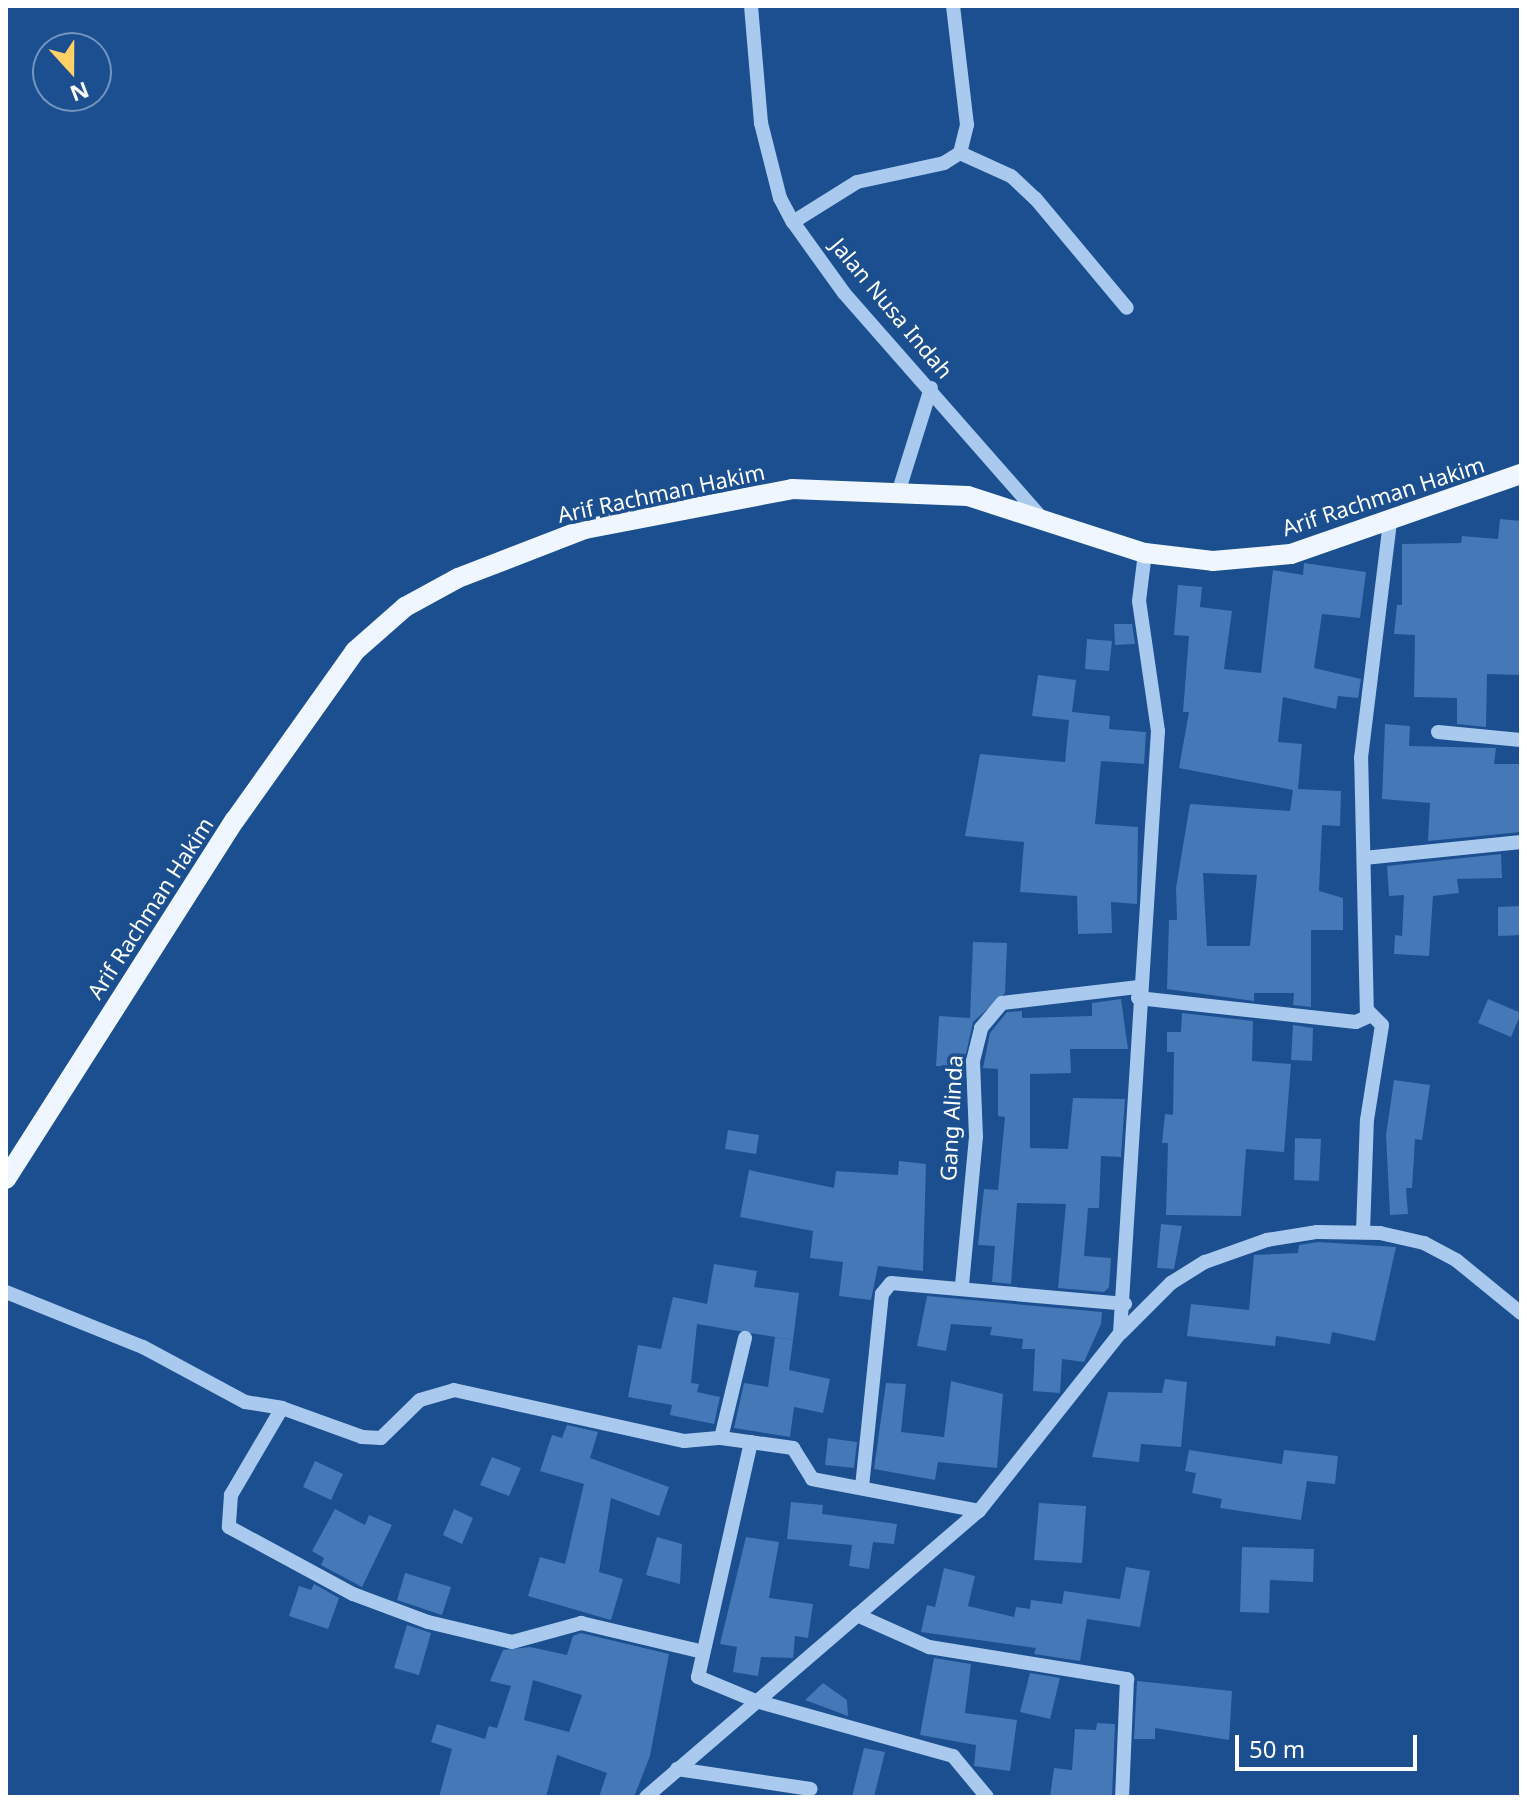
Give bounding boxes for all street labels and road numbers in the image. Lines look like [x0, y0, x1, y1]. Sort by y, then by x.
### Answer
street label: Jalan Nusa Indah [826, 232, 958, 384]
street label: Arif Rachman Hakim [1279, 451, 1487, 541]
street label: Arif Rachman Hakim [555, 458, 767, 528]
street label: Arif Rachman Hakim [81, 812, 219, 1004]
street label: Gang Alinda [935, 1054, 967, 1182]

